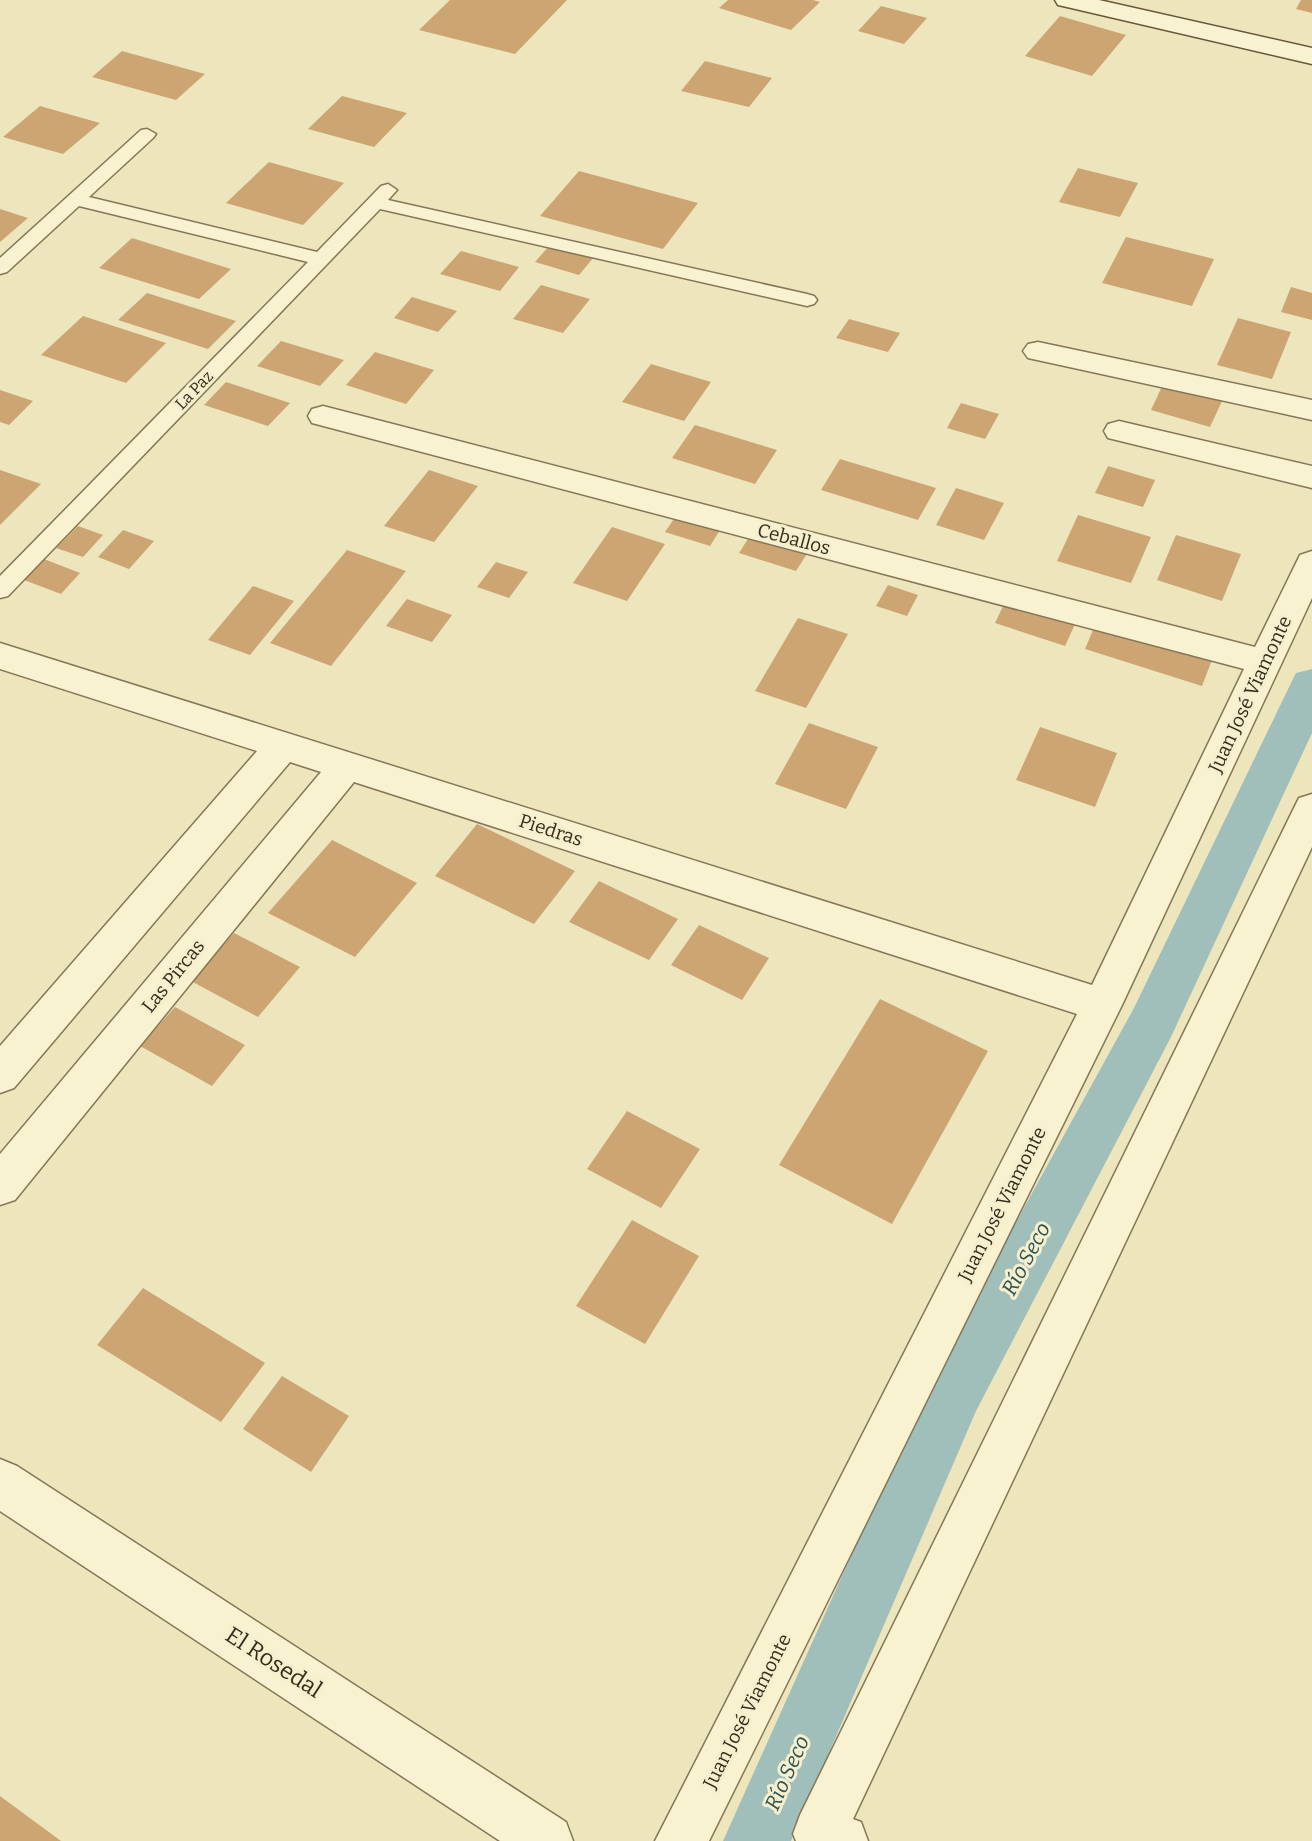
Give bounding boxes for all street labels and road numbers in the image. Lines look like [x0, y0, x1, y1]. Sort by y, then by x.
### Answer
street label: La Paz [171, 367, 217, 413]
street label: Ceballos [755, 518, 833, 560]
street label: Juan José Viamonte [1203, 612, 1296, 777]
street label: Piedras [516, 809, 586, 851]
street label: Las Pircas [137, 935, 209, 1017]
street label: Juan José Viamonte [953, 1123, 1051, 1286]
street label: El Rosedal [220, 1620, 328, 1704]
street label: Juan José Viamonte [698, 1630, 796, 1793]

